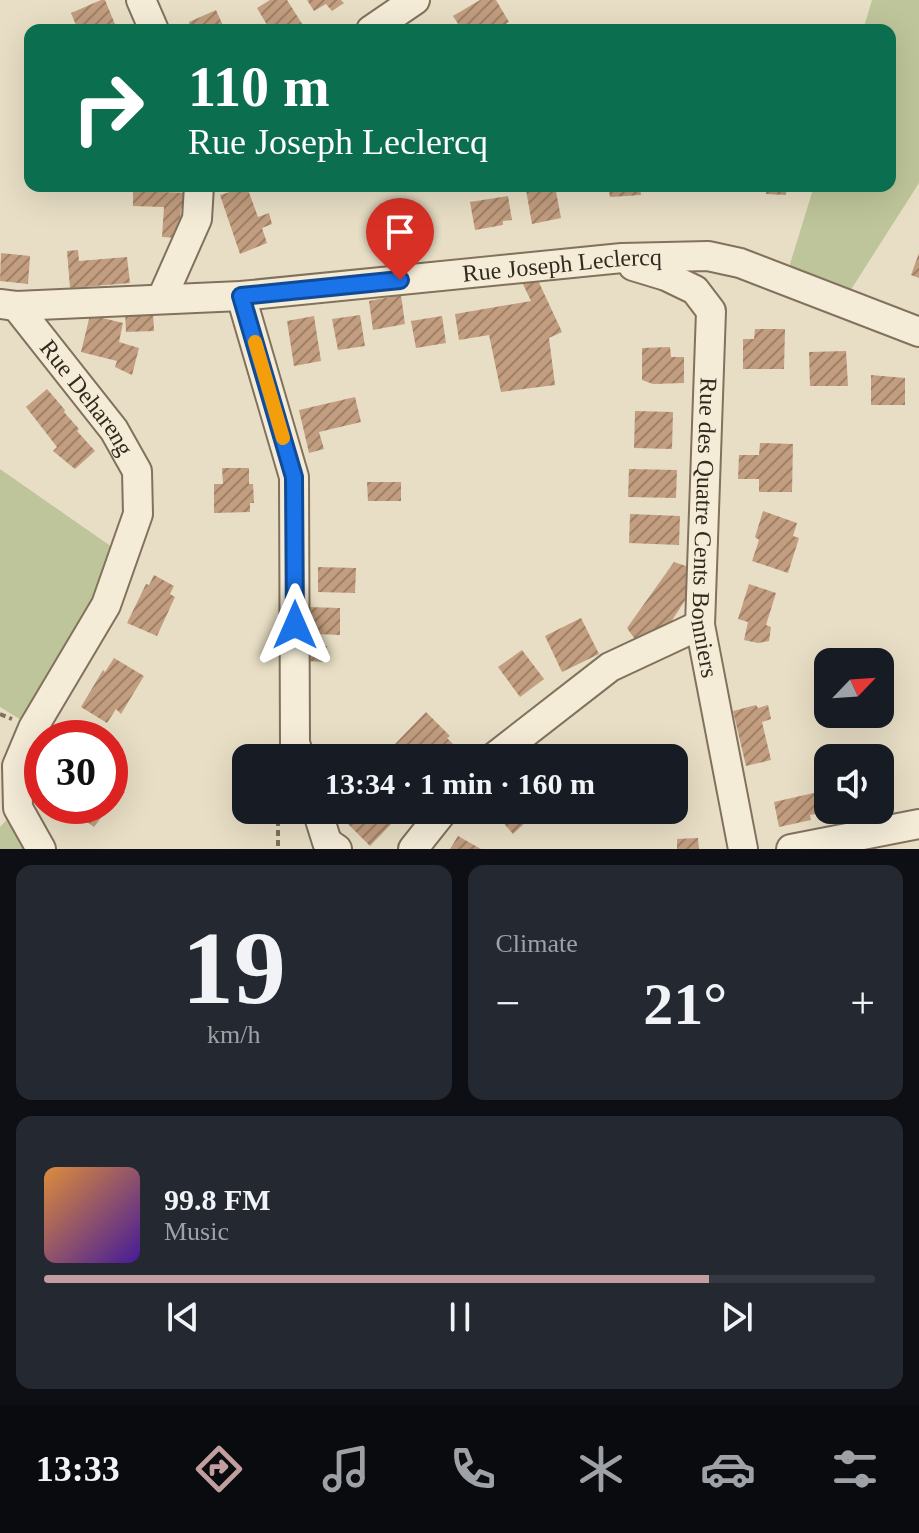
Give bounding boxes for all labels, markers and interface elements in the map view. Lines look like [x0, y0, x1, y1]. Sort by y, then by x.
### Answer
icon: right [56, 56, 160, 160]
text: 110 m [188, 56, 330, 118]
text: Rue Joseph Leclercq [188, 122, 488, 162]
pin [366, 198, 434, 280]
icon: arrive [378, 210, 422, 254]
street label: Rue Joseph Leclercq [461, 244, 662, 287]
street label: Rue Dehareng [35, 335, 139, 460]
street label: Rue des Quatre Cents Bonniers [686, 377, 723, 680]
position arrow [253, 583, 337, 667]
north arrow [814, 648, 894, 728]
map controls [814, 648, 894, 824]
speed limit sign: 30 [24, 720, 128, 824]
button: sound [814, 744, 894, 824]
text: 13:34 · 1 min · 160 m [325, 767, 595, 800]
text: 19 [182, 910, 286, 1025]
text: Climate [496, 929, 578, 958]
text: 21° [643, 971, 727, 1037]
text: − [496, 979, 520, 1028]
text: + [850, 979, 875, 1028]
text: km/h [207, 1020, 260, 1049]
text: 99.8 FM [164, 1183, 271, 1216]
text: Music [164, 1217, 229, 1246]
icon: previous [161, 1295, 205, 1339]
icon: pause [438, 1295, 482, 1339]
icon: next [715, 1295, 759, 1339]
icon: directions [191, 1441, 247, 1497]
icon: music [318, 1441, 374, 1497]
icon: phone [445, 1441, 501, 1497]
icon: climate [573, 1441, 629, 1497]
icon: car [700, 1441, 756, 1497]
icon: filters [827, 1441, 883, 1497]
text: 13:33 [36, 1449, 120, 1489]

